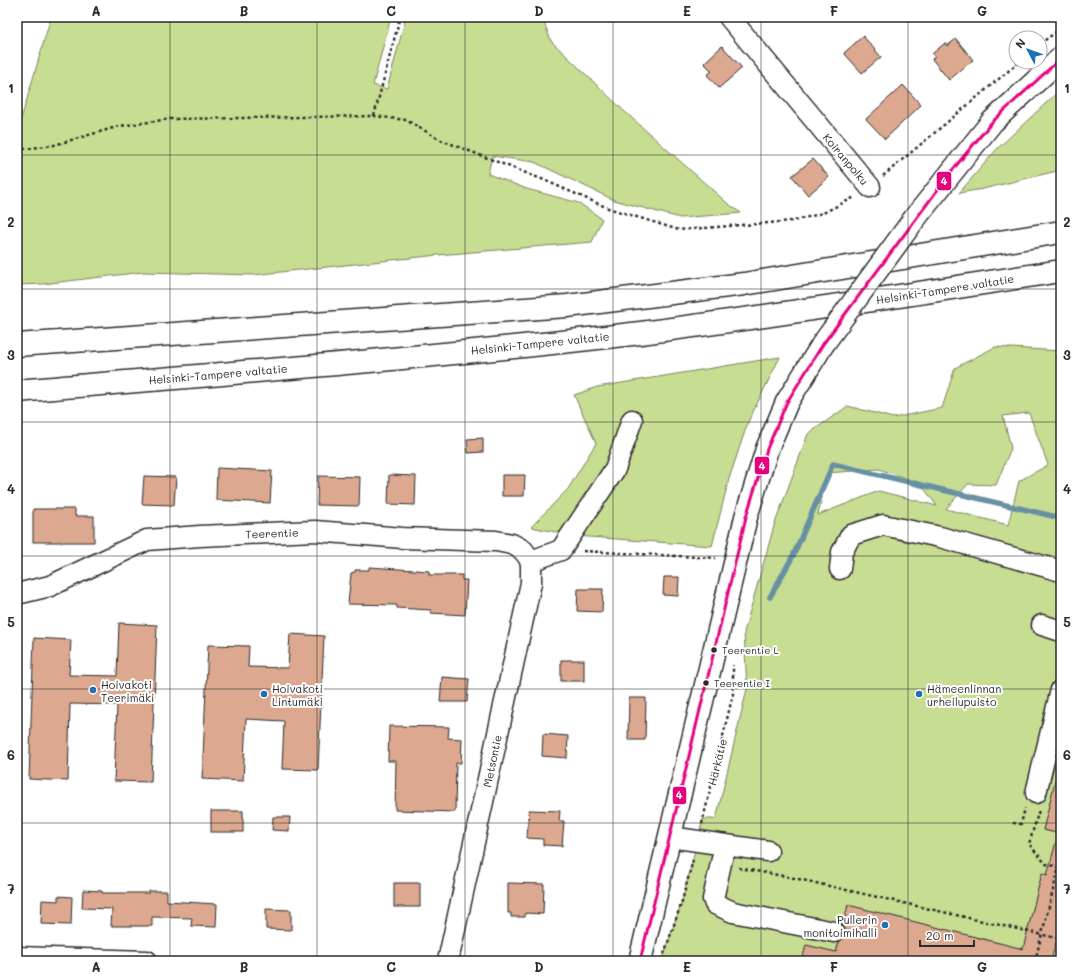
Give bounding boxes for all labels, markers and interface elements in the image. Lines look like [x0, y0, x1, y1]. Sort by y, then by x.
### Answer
text: A [91, 2, 101, 19]
text: B [240, 2, 249, 19]
text: C [386, 2, 396, 19]
text: D [534, 2, 544, 19]
text: E [683, 2, 691, 19]
text: F [830, 2, 838, 19]
text: G [977, 2, 987, 19]
north arrow [1008, 30, 1048, 70]
text: N [1012, 35, 1028, 51]
text: 1 [8, 79, 14, 96]
text: 1 [1064, 79, 1070, 96]
street label: Koiranpolku [820, 130, 872, 188]
line badge: 4 [936, 171, 952, 191]
text: 4 [941, 173, 948, 188]
text: 2 [7, 213, 15, 230]
text: 2 [1063, 213, 1071, 230]
street label: Helsinki-Tampere valtatie [875, 271, 1015, 307]
street label: Helsinki-Tampere valtatie [470, 328, 610, 358]
text: 3 [7, 346, 15, 363]
text: 3 [1063, 346, 1071, 363]
street label: Helsinki-Tampere valtatie [148, 360, 288, 388]
line badge: 4 [754, 456, 770, 475]
text: 4 [759, 458, 766, 473]
text: 4 [7, 480, 15, 497]
text: 4 [1063, 480, 1071, 497]
street label: Teerentie [245, 525, 299, 541]
text: 5 [7, 613, 15, 630]
text: 5 [1063, 613, 1071, 630]
place label: Teerentie L [722, 643, 780, 657]
marker: Teerentie L [709, 645, 719, 655]
place label: Teerentie I [714, 676, 771, 690]
place label: Hoivakoti Teerimäki [101, 677, 154, 705]
marker: Teerentie I [701, 678, 711, 688]
place label: Hoivakoti Lintumäki [272, 681, 323, 709]
place label: Hämeenlinnan urheilupuisto [927, 681, 1001, 709]
marker: Hoivakoti Teerimäki [88, 685, 98, 695]
marker: Hoivakoti Lintumäki [259, 689, 269, 699]
marker: Hämeenlinnan urheilupuisto [914, 689, 924, 699]
street label: Metsontie [479, 733, 505, 789]
street label: Härkätie [704, 737, 730, 787]
text: 6 [7, 746, 15, 763]
text: 6 [1063, 746, 1071, 763]
line badge: 4 [672, 786, 687, 805]
text: 4 [676, 787, 683, 802]
text: 7 [7, 880, 15, 897]
text: 7 [1063, 880, 1071, 897]
place label: Pullerin monitoimihalli [803, 912, 877, 940]
marker: Pullerin monitoimihalli [880, 920, 890, 930]
scale bar [920, 922, 974, 948]
text: 20 m [926, 927, 954, 943]
text: A [91, 958, 101, 975]
text: B [240, 958, 249, 975]
text: C [386, 958, 396, 975]
text: D [534, 958, 544, 975]
text: E [683, 958, 691, 975]
text: F [830, 958, 838, 975]
text: G [977, 958, 987, 975]

